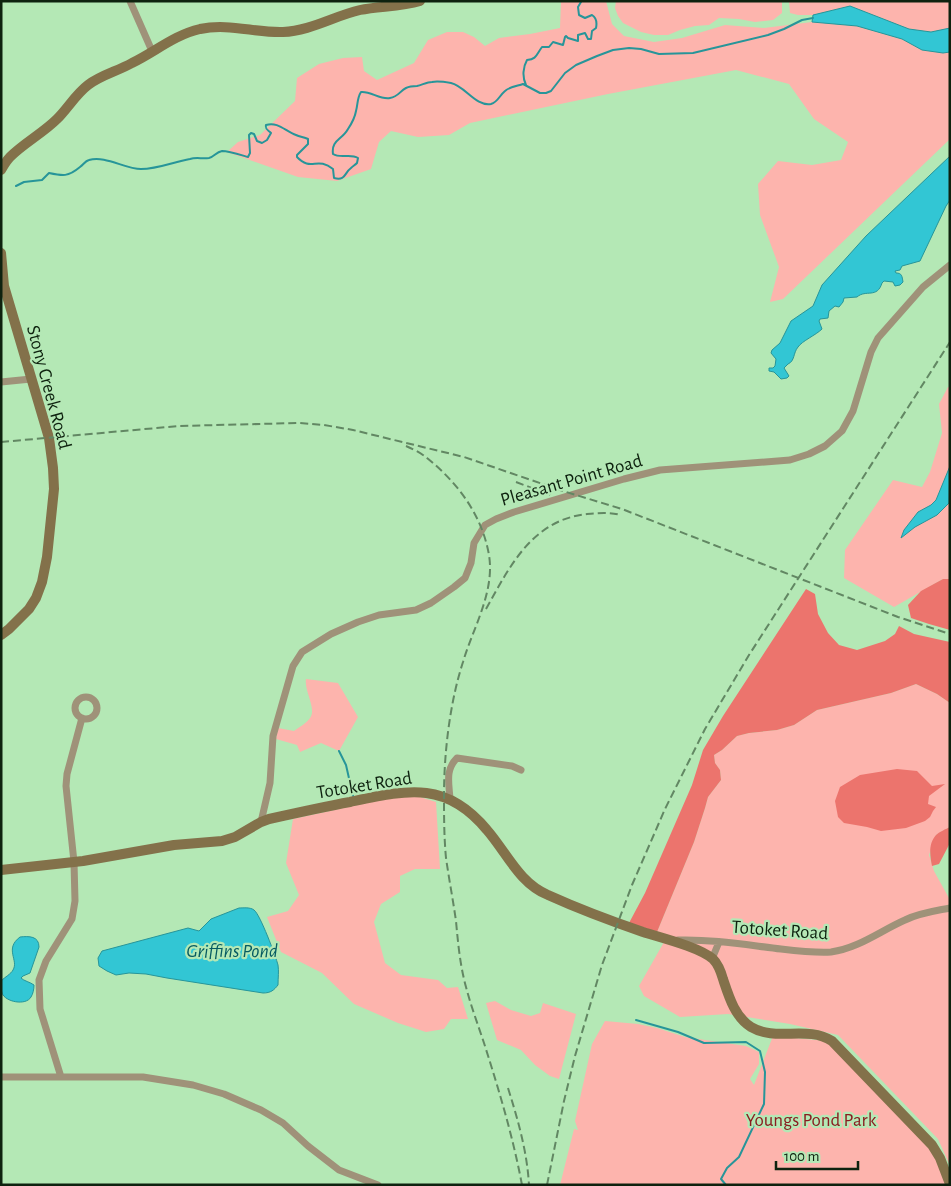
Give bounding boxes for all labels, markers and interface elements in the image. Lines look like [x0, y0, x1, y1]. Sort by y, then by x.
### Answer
street label: Stony Creek Road [23, 323, 74, 451]
street label: Pleasant Point Road [498, 451, 645, 510]
street label: Totoket Road [315, 769, 414, 802]
street label: Totoket Road [731, 918, 829, 943]
water label: Griffins Pond [186, 941, 278, 961]
park label: Youngs Pond Park [746, 1111, 877, 1130]
scale bar [776, 1138, 858, 1170]
text: 100 m [784, 1149, 819, 1164]

